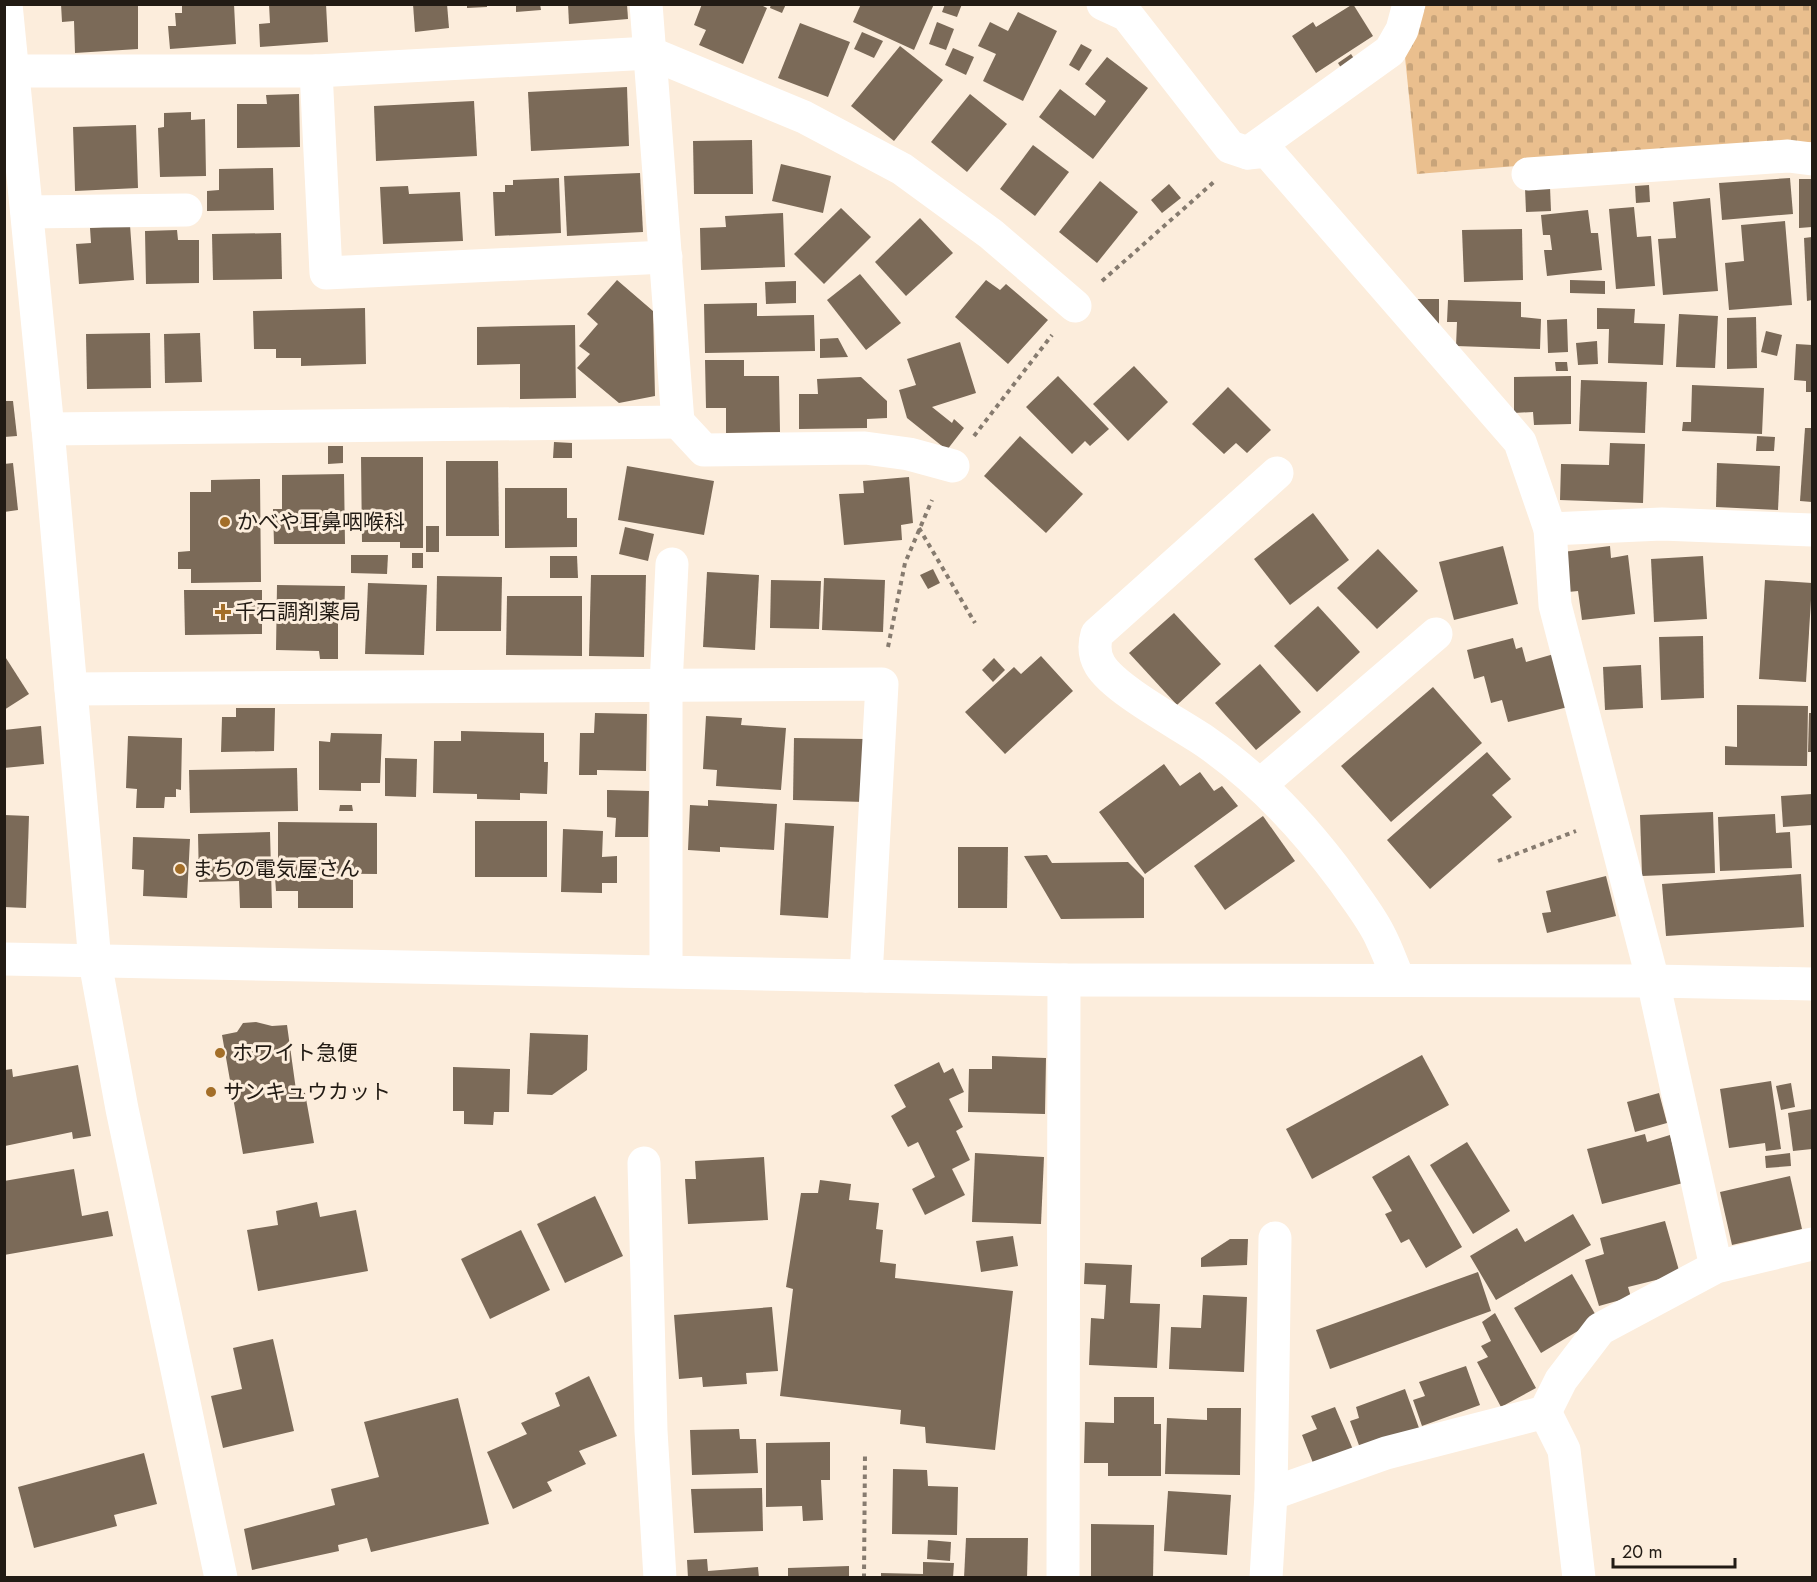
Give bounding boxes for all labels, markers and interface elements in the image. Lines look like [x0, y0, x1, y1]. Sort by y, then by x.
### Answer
place label: かべや耳鼻咽喉科 [237, 507, 405, 537]
marker: かべや耳鼻咽喉科 [218, 515, 232, 529]
place label: 千石調剤薬局 [235, 597, 361, 627]
marker: 千石調剤薬局 [216, 605, 230, 619]
place label: まちの電気屋さん [192, 854, 360, 884]
marker: まちの電気屋さん [173, 862, 187, 876]
place label: ホワイト急便 [232, 1038, 358, 1068]
marker: ホワイト急便 [213, 1046, 227, 1060]
place label: サンキュウカット [223, 1077, 391, 1107]
marker: サンキュウカット [204, 1085, 218, 1099]
scale bar [1613, 1531, 1734, 1569]
text: 20 m [1622, 1539, 1662, 1565]

